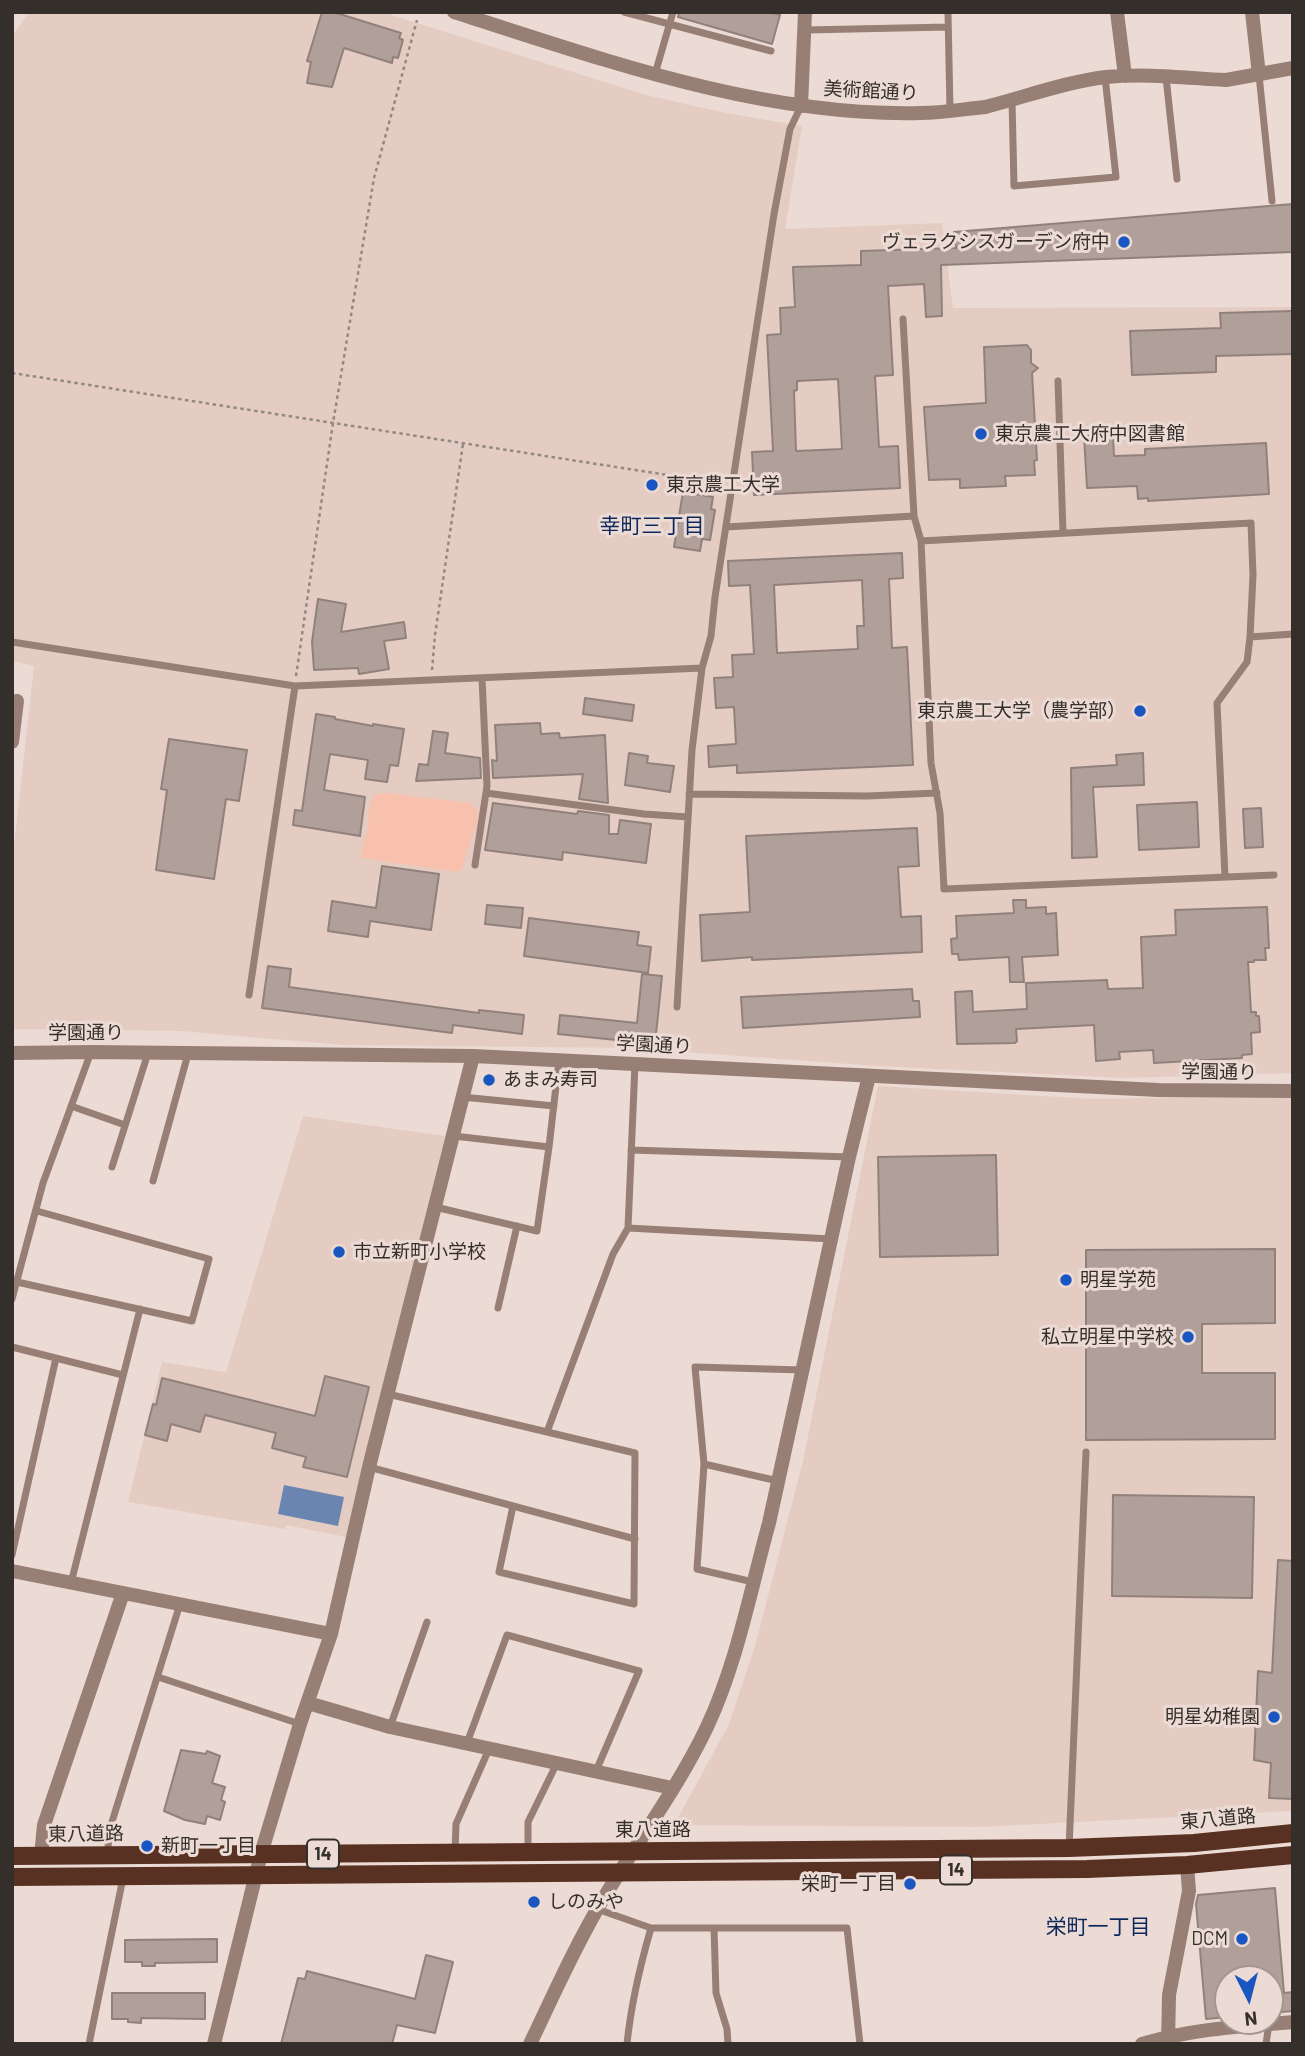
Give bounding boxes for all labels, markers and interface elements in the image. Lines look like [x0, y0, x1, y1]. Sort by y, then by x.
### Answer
street label: 美術館通り [823, 77, 919, 105]
place label: ヴェラクシスガーデン府中 [882, 231, 1110, 253]
marker: ヴェラクシスガーデン府中 [1116, 234, 1132, 250]
place label: 東京農工大府中図書館 [995, 423, 1185, 445]
marker: 東京農工大府中図書館 [973, 426, 989, 442]
place label: 東京農工大学 [666, 474, 780, 496]
marker: 東京農工大学 [644, 477, 660, 493]
district label: 幸町三丁目 [600, 513, 704, 539]
place label: 東京農工大学（農学部） [917, 700, 1126, 722]
marker: 東京農工大学（農学部） [1132, 703, 1148, 719]
street label: 学園通り [48, 1022, 124, 1044]
street label: 学園通り [615, 1032, 693, 1058]
street label: 学園通り [1181, 1060, 1257, 1084]
place label: あまみ寿司 [503, 1069, 598, 1091]
marker: あまみ寿司 [481, 1072, 497, 1088]
place label: 市立新町小学校 [353, 1241, 486, 1263]
marker: 市立新町小学校 [331, 1244, 347, 1260]
place label: 明星学苑 [1080, 1269, 1156, 1291]
marker: 明星学苑 [1058, 1272, 1074, 1288]
place label: 私立明星中学校 [1041, 1326, 1174, 1348]
marker: 私立明星中学校 [1180, 1329, 1196, 1345]
place label: 明星幼稚園 [1165, 1706, 1260, 1728]
marker: 明星幼稚園 [1266, 1709, 1282, 1725]
street label: 東八道路 [1179, 1804, 1257, 1834]
street label: 東八道路 [615, 1819, 691, 1841]
street label: 東八道路 [48, 1822, 124, 1846]
place label: 新町一丁目 [161, 1835, 256, 1857]
marker: 新町一丁目 [139, 1838, 155, 1854]
road number: 14 [307, 1840, 339, 1868]
road number: 14 [940, 1856, 972, 1884]
place label: 栄町一丁目 [801, 1873, 896, 1895]
marker: 栄町一丁目 [902, 1876, 918, 1892]
place label: しのみや [548, 1891, 624, 1913]
marker: しのみや [526, 1894, 542, 1910]
district label: 栄町一丁目 [1046, 1914, 1150, 1940]
place label: DCM [1191, 1928, 1228, 1950]
marker: DCM [1234, 1931, 1250, 1947]
north arrow [1214, 1965, 1284, 2035]
text: N [1244, 2007, 1259, 2031]

